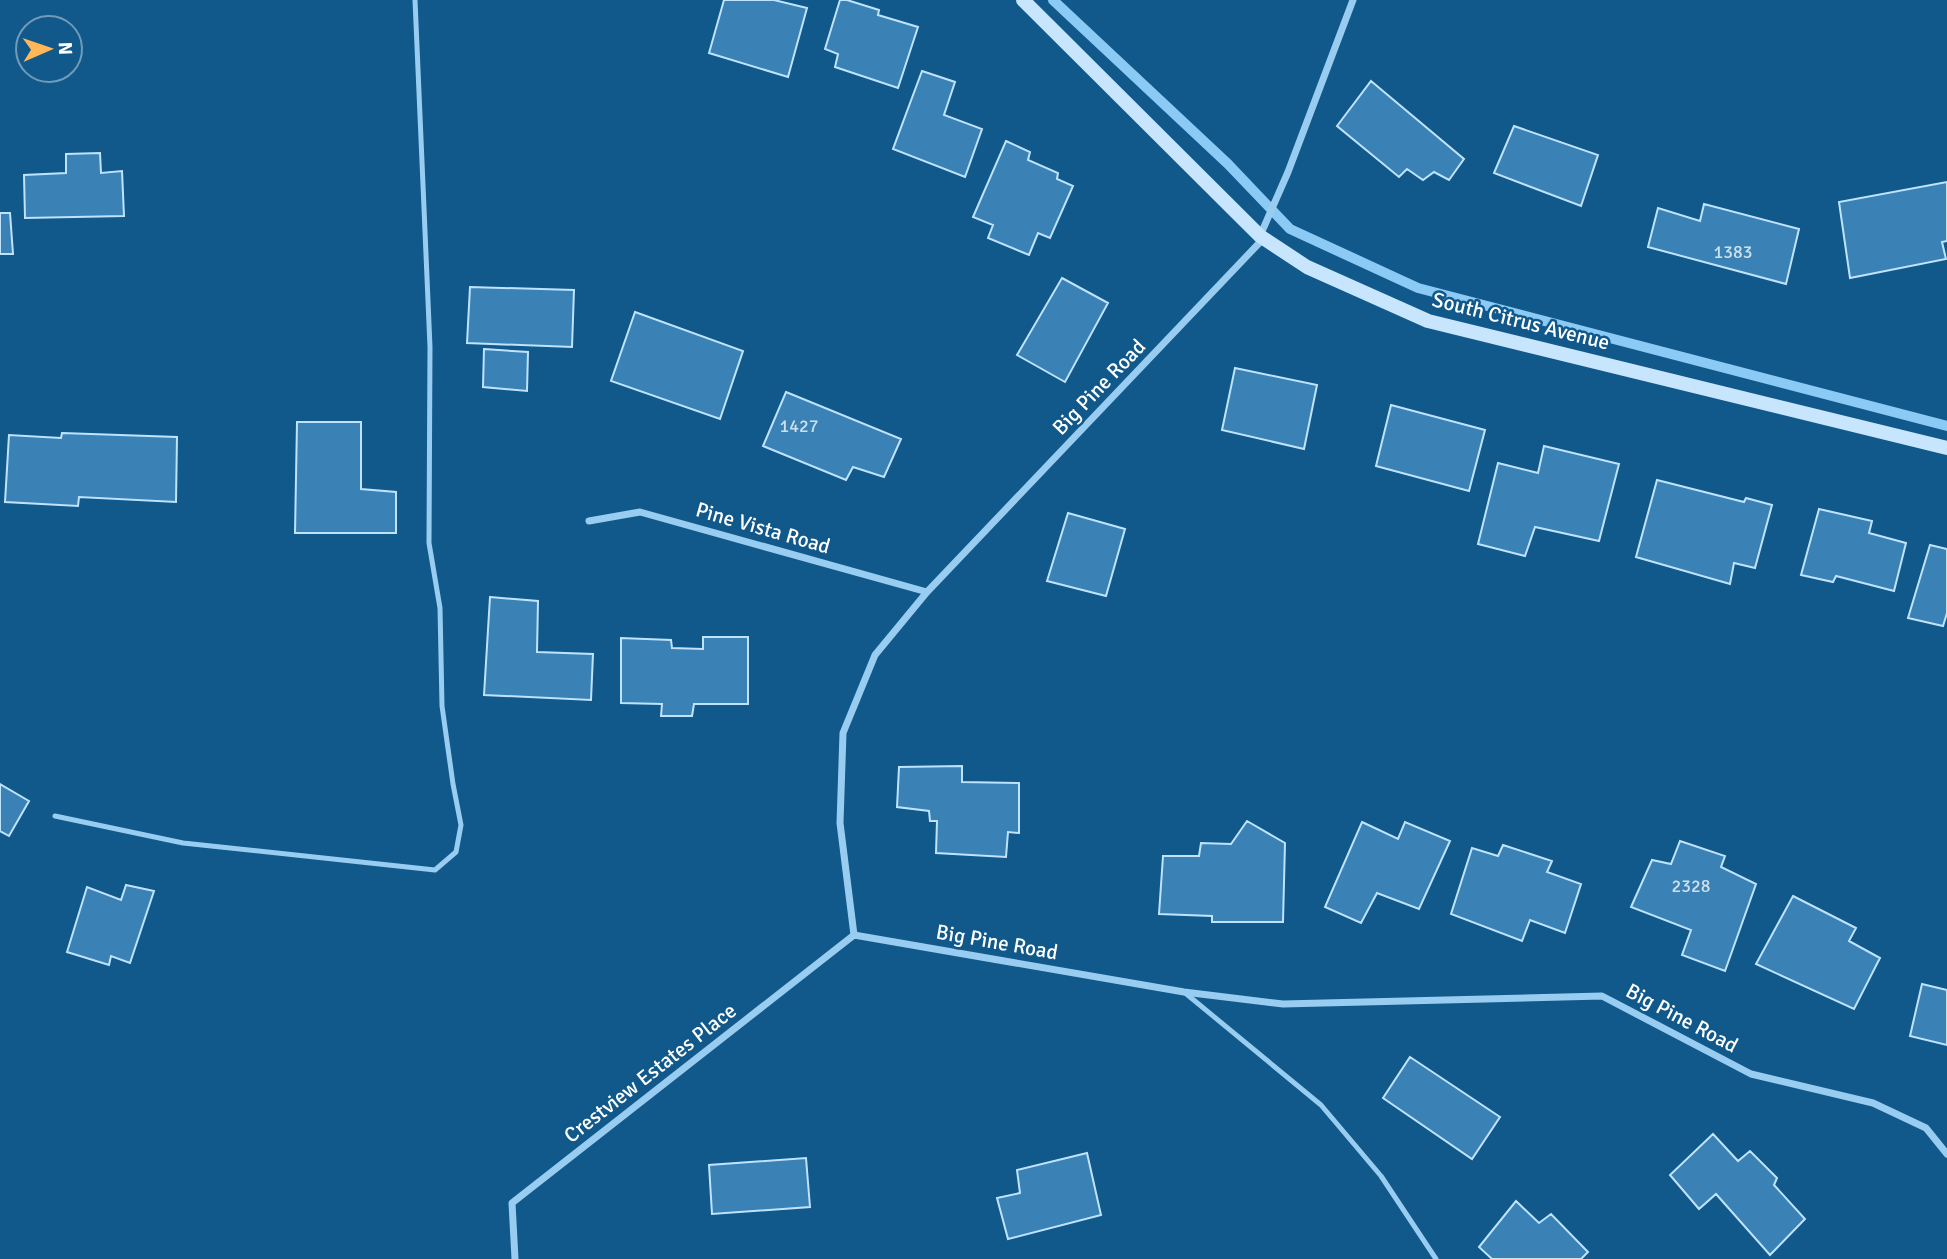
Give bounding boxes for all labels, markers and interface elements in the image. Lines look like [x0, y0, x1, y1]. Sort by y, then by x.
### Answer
north arrow [14, 14, 84, 84]
text: N [53, 41, 77, 55]
house number: 1383 [1714, 241, 1752, 263]
street label: South Citrus Avenue [1430, 286, 1612, 356]
street label: Big Pine Road [1047, 334, 1151, 440]
house number: 1427 [780, 415, 818, 437]
street label: Pine Vista Road [693, 496, 833, 560]
house number: 2328 [1672, 875, 1710, 897]
street label: Big Pine Road [934, 918, 1060, 966]
street label: Big Pine Road [1621, 978, 1743, 1058]
street label: Crestview Estates Place [559, 998, 741, 1148]

